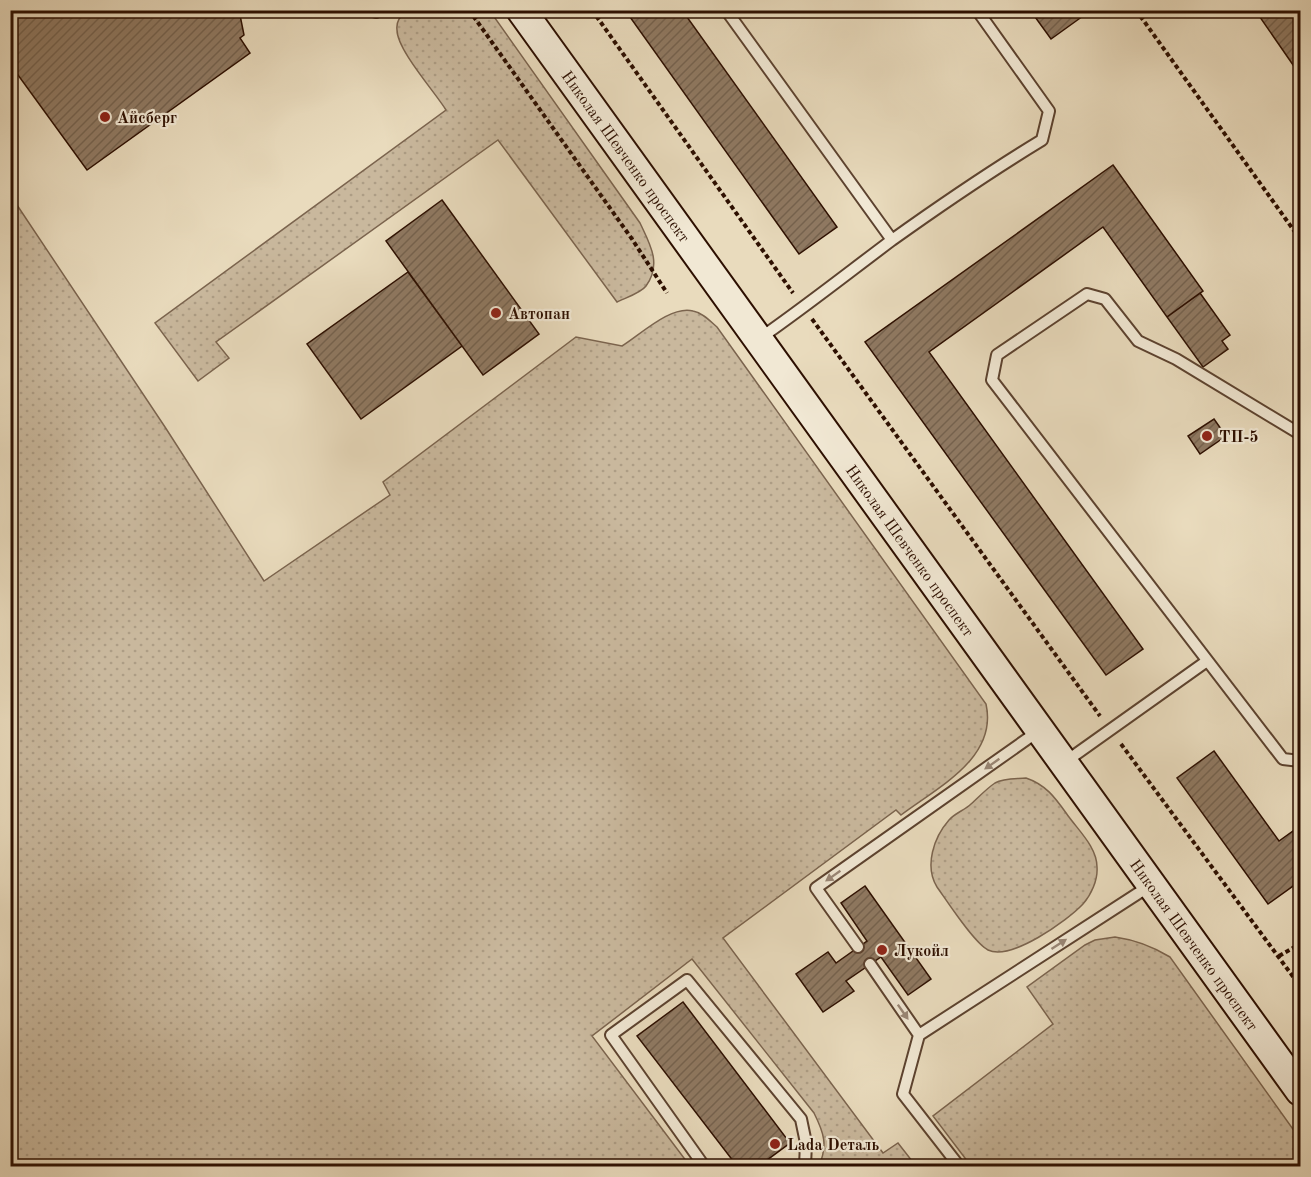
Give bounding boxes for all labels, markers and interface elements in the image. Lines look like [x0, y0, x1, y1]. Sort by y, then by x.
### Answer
street label: Николая Шевченко проспект [558, 69, 692, 246]
marker: Айсберг [98, 110, 112, 124]
place label: Айсберг [117, 111, 177, 127]
marker: Автопан [489, 306, 503, 320]
place label: Автопан [508, 307, 570, 323]
marker: ТП-5 [1200, 429, 1214, 443]
place label: ТП-5 [1219, 430, 1259, 446]
street label: Николая Шевченко проспект [842, 463, 976, 640]
one-way arrow [985, 757, 1000, 769]
street label: Николая Шевченко проспект [1126, 857, 1260, 1034]
one-way arrow [825, 870, 841, 881]
one-way arrow [1051, 938, 1067, 950]
marker: Лукойл [875, 943, 889, 957]
place label: Лукойл [894, 944, 949, 960]
one-way arrow [897, 1004, 909, 1020]
marker: Lada Dеталь [768, 1137, 782, 1151]
place label: Lada Dеталь [787, 1138, 879, 1154]

